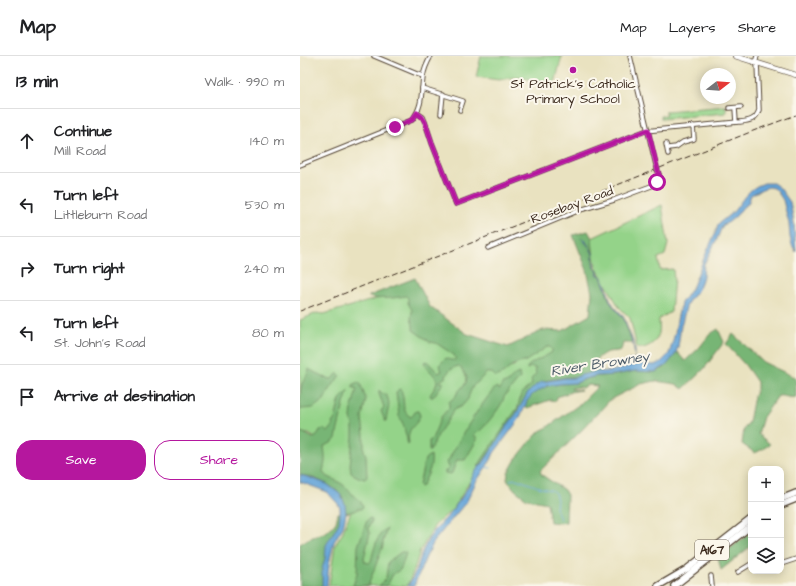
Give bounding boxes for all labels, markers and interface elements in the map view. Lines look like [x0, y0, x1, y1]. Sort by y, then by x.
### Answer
text: Map [20, 14, 56, 41]
text: Map [620, 18, 647, 38]
text: Layers [669, 18, 716, 38]
text: Share [738, 18, 776, 38]
marker: St Patrick's Catholic Primary School [568, 65, 578, 75]
north arrow [700, 68, 736, 104]
text: 13 min [16, 70, 58, 94]
text: Walk · 990 m [205, 73, 284, 91]
place label: St Patrick's Catholic Primary School [510, 75, 636, 109]
route end [386, 118, 404, 136]
text: Continue [54, 121, 112, 142]
icon: ahead [16, 130, 38, 152]
text: 140 m [250, 132, 284, 150]
text: Mill Road [54, 142, 106, 160]
route start [648, 173, 666, 191]
street label: Rosebay Road [528, 182, 616, 229]
text: Turn left [54, 185, 118, 206]
icon: left [16, 194, 38, 216]
text: 530 m [245, 196, 284, 214]
text: Littleburn Road [54, 206, 147, 224]
icon: right [16, 258, 38, 280]
text: Turn right [54, 258, 125, 279]
text: 240 m [244, 260, 284, 278]
text: Turn left [54, 313, 118, 334]
icon: left [16, 322, 38, 344]
text: 80 m [252, 324, 284, 342]
text: St. John's Road [54, 334, 145, 352]
water label: River Browney [549, 346, 652, 382]
icon: arrive [16, 386, 38, 408]
text: Arrive at destination [54, 386, 195, 407]
button: Save [16, 440, 146, 480]
button: Share [154, 440, 284, 480]
map controls [748, 466, 784, 574]
button: + [748, 466, 784, 502]
button: − [748, 502, 784, 538]
button: layers [748, 538, 784, 574]
road number: A167 [695, 540, 729, 560]

